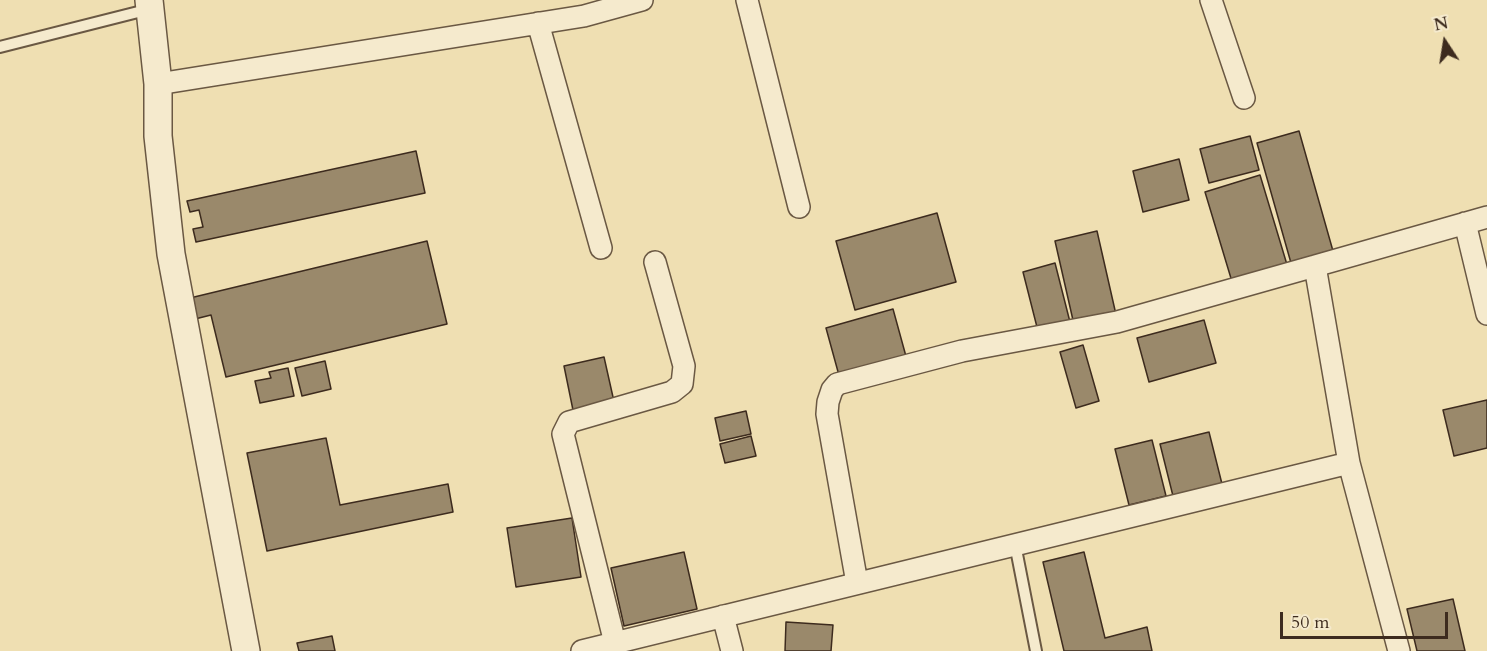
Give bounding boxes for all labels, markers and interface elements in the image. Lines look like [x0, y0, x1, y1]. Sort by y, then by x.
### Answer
north arrow [1415, 12, 1475, 72]
text: N [1432, 12, 1450, 37]
scale bar [1283, 600, 1451, 638]
text: 50 m [1291, 610, 1330, 635]

